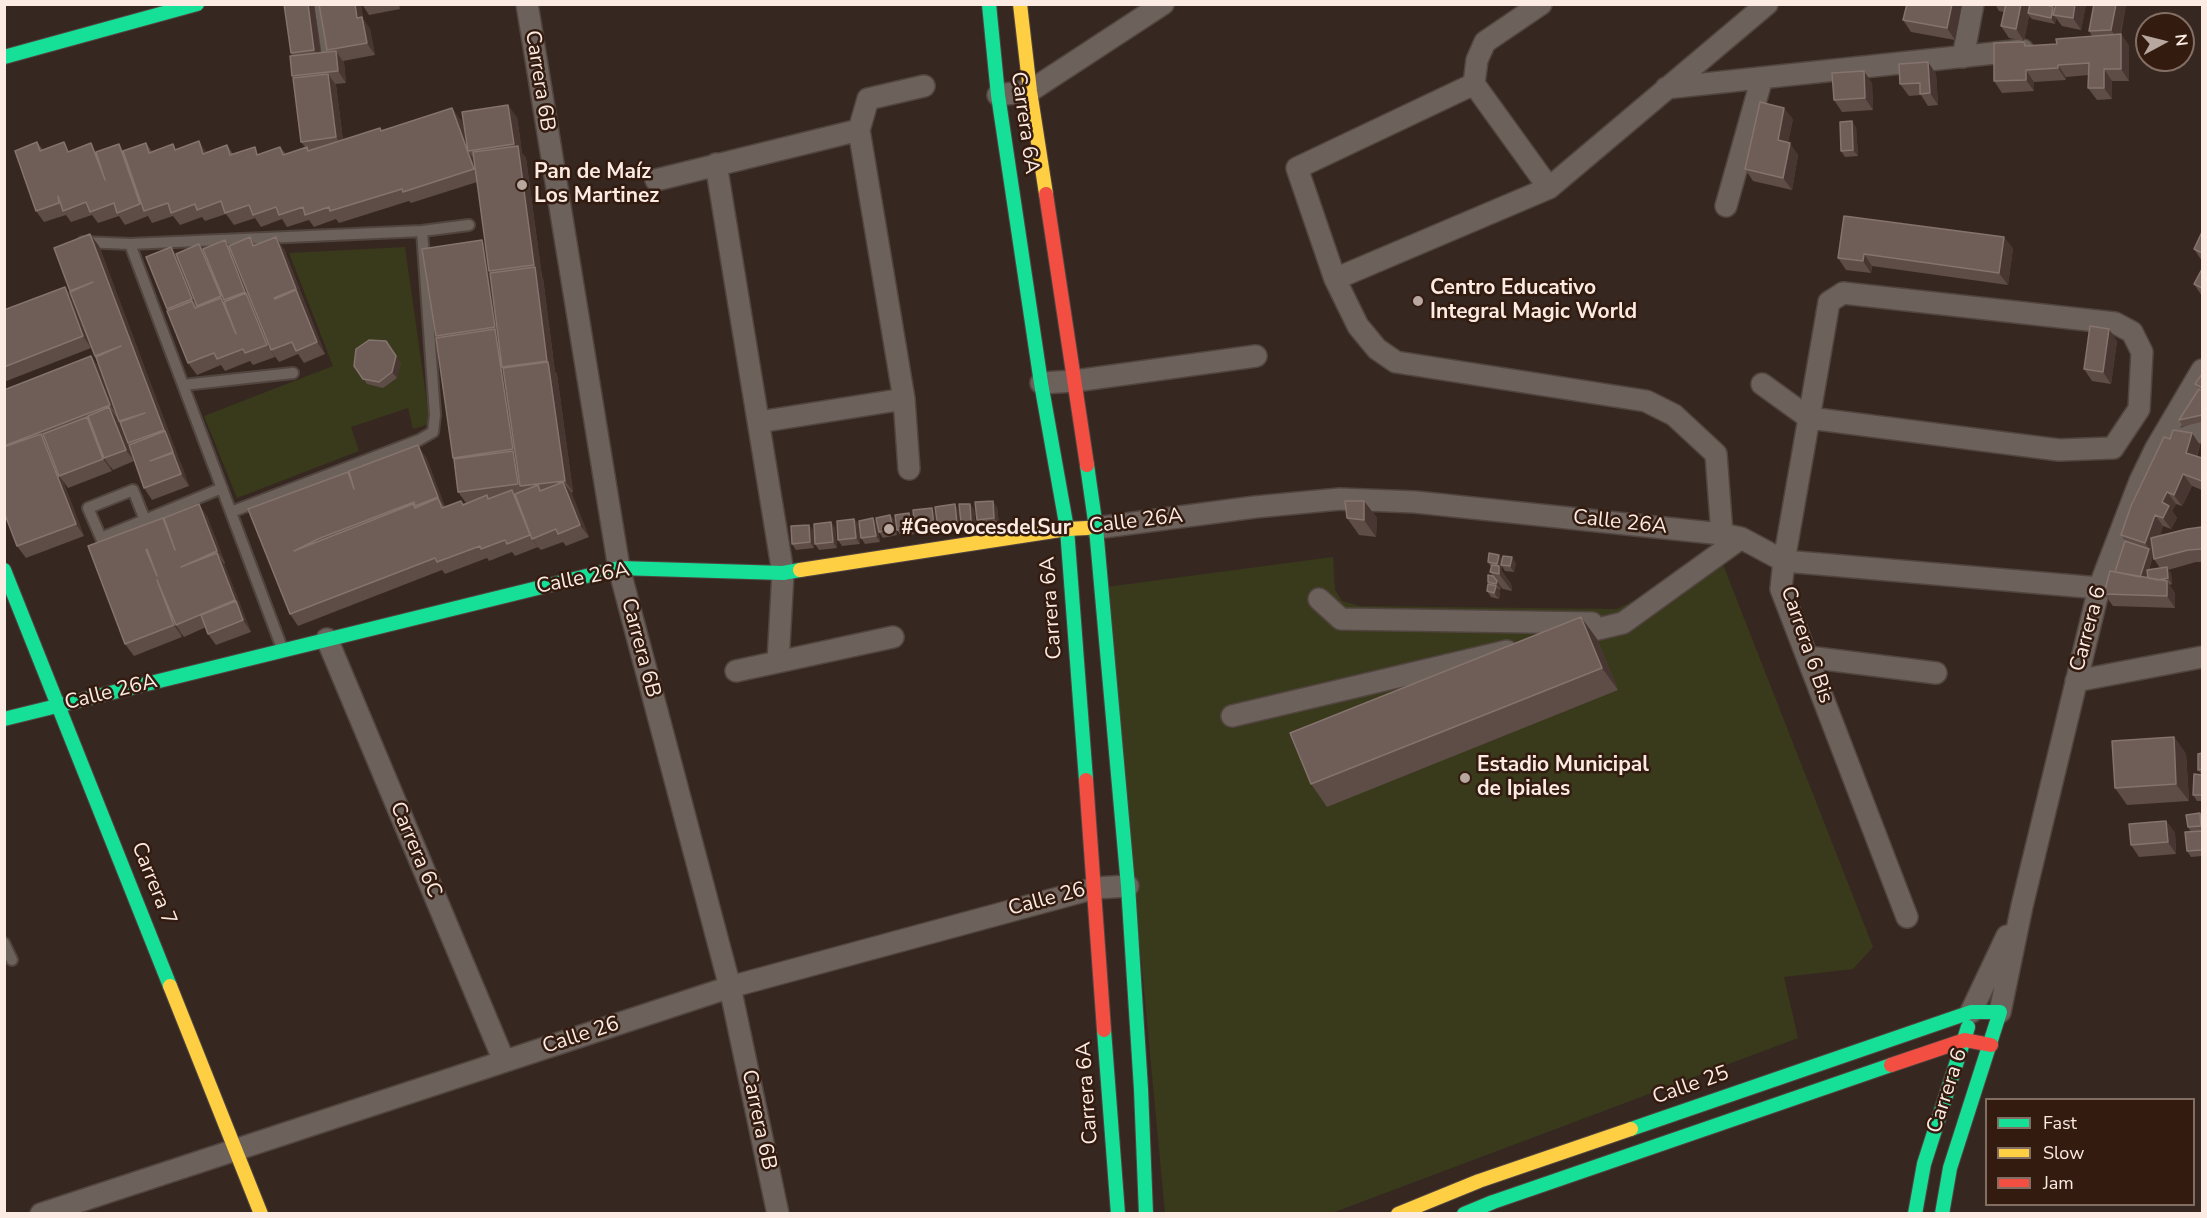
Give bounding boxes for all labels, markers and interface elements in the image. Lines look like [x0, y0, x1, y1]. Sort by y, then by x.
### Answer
north arrow [2135, 12, 2195, 72]
street label: Carrera 6B [519, 29, 559, 133]
text: N [2169, 33, 2193, 47]
street label: Carrera 6A [1004, 70, 1044, 176]
place label: Pan de Maíz Los Martinez [534, 160, 659, 210]
marker: Pan de Maíz Los Martinez [515, 178, 529, 192]
place label: Centro Educativo Integral Magic World [1430, 276, 1637, 326]
marker: Centro Educativo Integral Magic World [1411, 294, 1425, 308]
street label: Calle 26A [1088, 504, 1184, 540]
street label: Calle 26A [1572, 506, 1668, 540]
place label: #GeovocesdelSur [901, 516, 1071, 542]
marker: #GeovocesdelSur [882, 522, 896, 536]
street label: Carrera 6A [1036, 556, 1068, 660]
street label: Calle 26A [534, 558, 632, 600]
street label: Carrera 6 Bis [1774, 583, 1838, 707]
street label: Carrera 6 [2066, 583, 2112, 675]
street label: Carrera 6B [615, 596, 665, 700]
street label: Calle 26A [62, 669, 160, 717]
place label: Estadio Municipal de Ipiales [1477, 753, 1649, 803]
marker: Estadio Municipal de Ipiales [1458, 771, 1472, 785]
street label: Carrera 6C [384, 798, 446, 902]
street label: Carrera 7 [125, 839, 181, 929]
street label: Calle 26 [1006, 878, 1088, 922]
street label: Calle 26 [540, 1012, 622, 1060]
street label: Carrera 6A [1072, 1041, 1104, 1145]
street label: Carrera 6 [1922, 1045, 1974, 1137]
street label: Calle 25 [1650, 1061, 1732, 1111]
street label: Carrera 6B [735, 1068, 781, 1172]
legend [1985, 1098, 2195, 1206]
text: Fast [2043, 1111, 2077, 1135]
text: Slow [2043, 1141, 2084, 1165]
text: Jam [2043, 1171, 2074, 1195]

